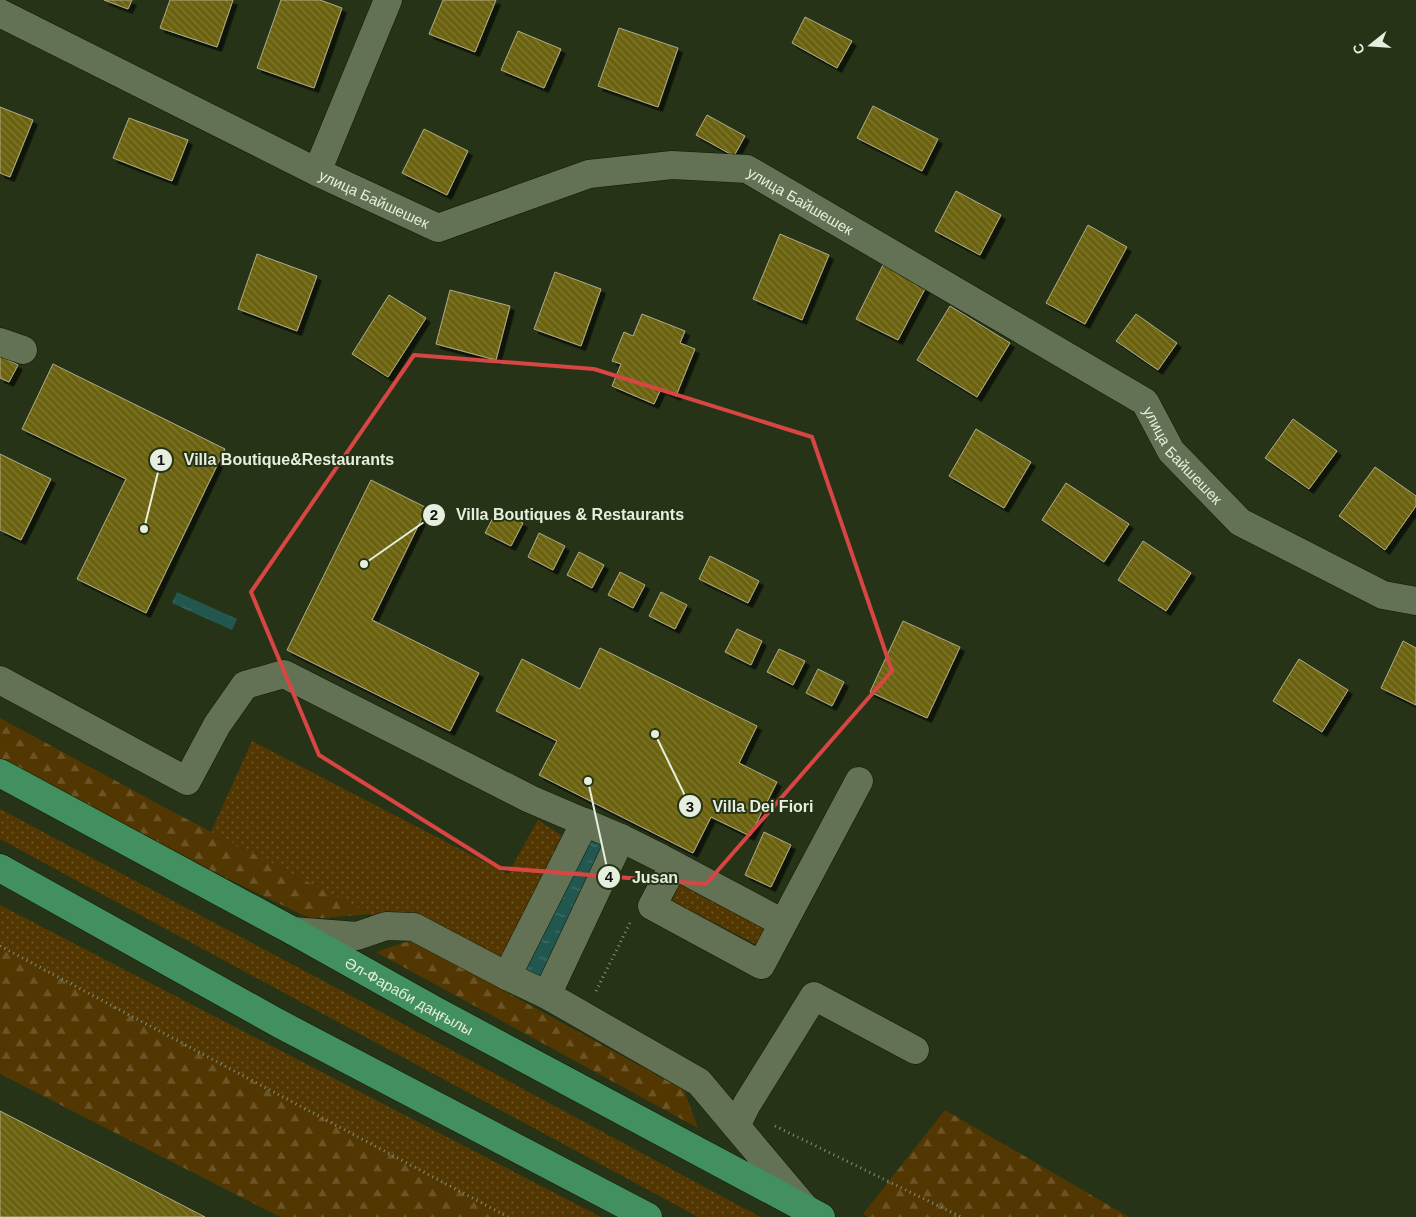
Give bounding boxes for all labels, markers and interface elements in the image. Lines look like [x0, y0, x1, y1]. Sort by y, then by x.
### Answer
north arrow [1346, 20, 1396, 70]
text: С [1349, 42, 1368, 56]
street label: улица Байшешек [745, 163, 857, 238]
street label: улица Байшешек [317, 166, 433, 232]
street label: улица Байшешек [1140, 403, 1226, 508]
callout: Villa Boutique&Restaurants [149, 444, 404, 475]
text: 1 [157, 451, 165, 468]
text: Villa Boutique&Restaurants [184, 451, 394, 468]
callout: Villa Boutiques & Restaurants [421, 499, 694, 530]
text: 2 [430, 506, 438, 523]
text: Villa Boutiques & Restaurants [456, 506, 684, 523]
callout: Villa Dei Fiori [677, 791, 824, 822]
text: 3 [686, 798, 694, 815]
text: Villa Dei Fiori [712, 798, 814, 815]
callout: Jusan [597, 862, 688, 893]
text: 4 [605, 868, 614, 885]
text: Jusan [632, 869, 678, 886]
street label: Әл-Фараби даңғылы [342, 953, 476, 1038]

